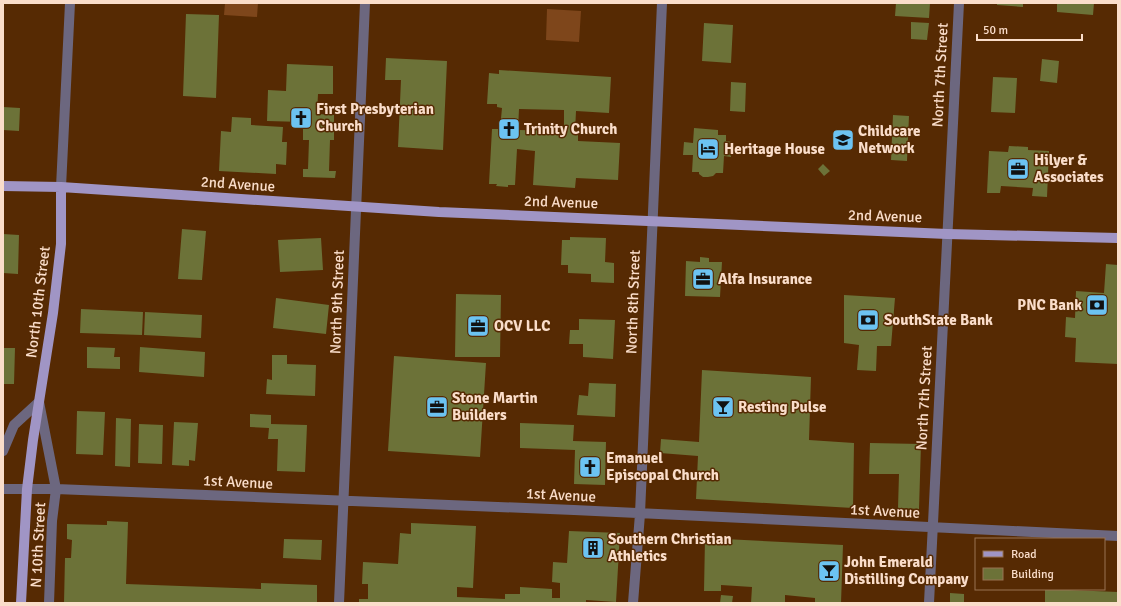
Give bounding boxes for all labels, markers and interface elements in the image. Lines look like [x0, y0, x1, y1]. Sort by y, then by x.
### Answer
scale bar [977, 16, 1082, 42]
street label: North 7th Street [928, 22, 952, 128]
text: 50 m [983, 23, 1008, 38]
place label: First Presbyterian Church [316, 100, 434, 135]
church icon: First Presbyterian Church [288, 105, 314, 131]
church icon: Trinity Church [496, 116, 522, 142]
place label: Trinity Church [524, 120, 617, 138]
place label: Childcare Network [858, 122, 920, 157]
school or university icon: Childcare Network [830, 127, 856, 153]
hotel icon: Heritage House [695, 136, 721, 162]
place label: Heritage House [724, 140, 825, 158]
place label: Hilyer & Associates [1034, 151, 1104, 186]
office icon: Hilyer & Associates [1005, 156, 1031, 182]
street label: 2nd Avenue [200, 172, 276, 196]
street label: 2nd Avenue [523, 192, 599, 212]
street label: 2nd Avenue [847, 206, 923, 226]
street label: North 10th Street [22, 245, 54, 359]
street label: North 9th Street [326, 249, 348, 355]
street label: North 8th Street [622, 249, 644, 355]
office icon: Alfa Insurance [690, 266, 716, 292]
place label: Alfa Insurance [718, 270, 812, 288]
bank icon: PNC Bank [1084, 292, 1110, 318]
place label: PNC Bank [1017, 296, 1082, 314]
bank icon: SouthState Bank [855, 307, 881, 333]
place label: SouthState Bank [884, 311, 993, 329]
office icon: OCV LLC [465, 313, 491, 339]
place label: OCV LLC [494, 317, 550, 335]
street label: North 7th Street [912, 345, 936, 451]
place label: Stone Martin Builders [452, 389, 538, 424]
office icon: Stone Martin Builders [424, 394, 450, 420]
bar icon: Resting Pulse [710, 394, 736, 420]
place label: Resting Pulse [738, 398, 826, 416]
place label: Emanuel Episcopal Church [606, 449, 719, 484]
church icon: Emanuel Episcopal Church [577, 454, 603, 480]
street label: 1st Avenue [203, 471, 273, 493]
street label: 1st Avenue [526, 484, 596, 506]
street label: 1st Avenue [850, 500, 920, 522]
street label: N 10th Street [27, 502, 49, 588]
place label: Southern Christian Athletics [608, 530, 732, 565]
building icon: Southern Christian Athletics [580, 535, 606, 561]
legend [975, 538, 1105, 590]
text: Road [1011, 547, 1037, 562]
place label: John Emerald Distilling Company [844, 553, 969, 588]
bar icon: John Emerald Distilling Company [816, 558, 842, 584]
text: Building [1011, 567, 1054, 582]

